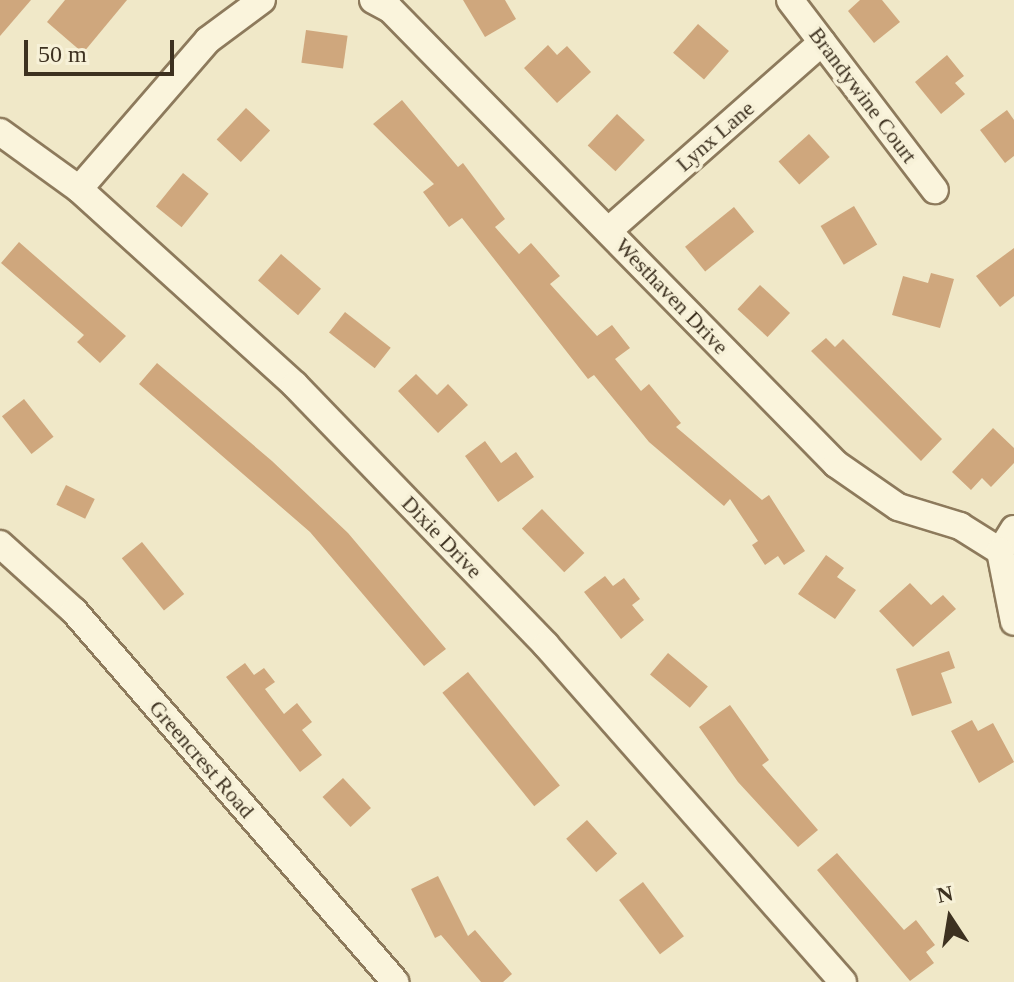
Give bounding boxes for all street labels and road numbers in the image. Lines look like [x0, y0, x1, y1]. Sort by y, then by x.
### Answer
street label: Brandywine Court [803, 22, 923, 168]
street label: Lynx Lane [671, 95, 759, 177]
street label: Westhaven Drive [610, 232, 734, 360]
street label: Dixie Drive [396, 490, 488, 584]
street label: Greencrest Road [144, 695, 260, 823]

